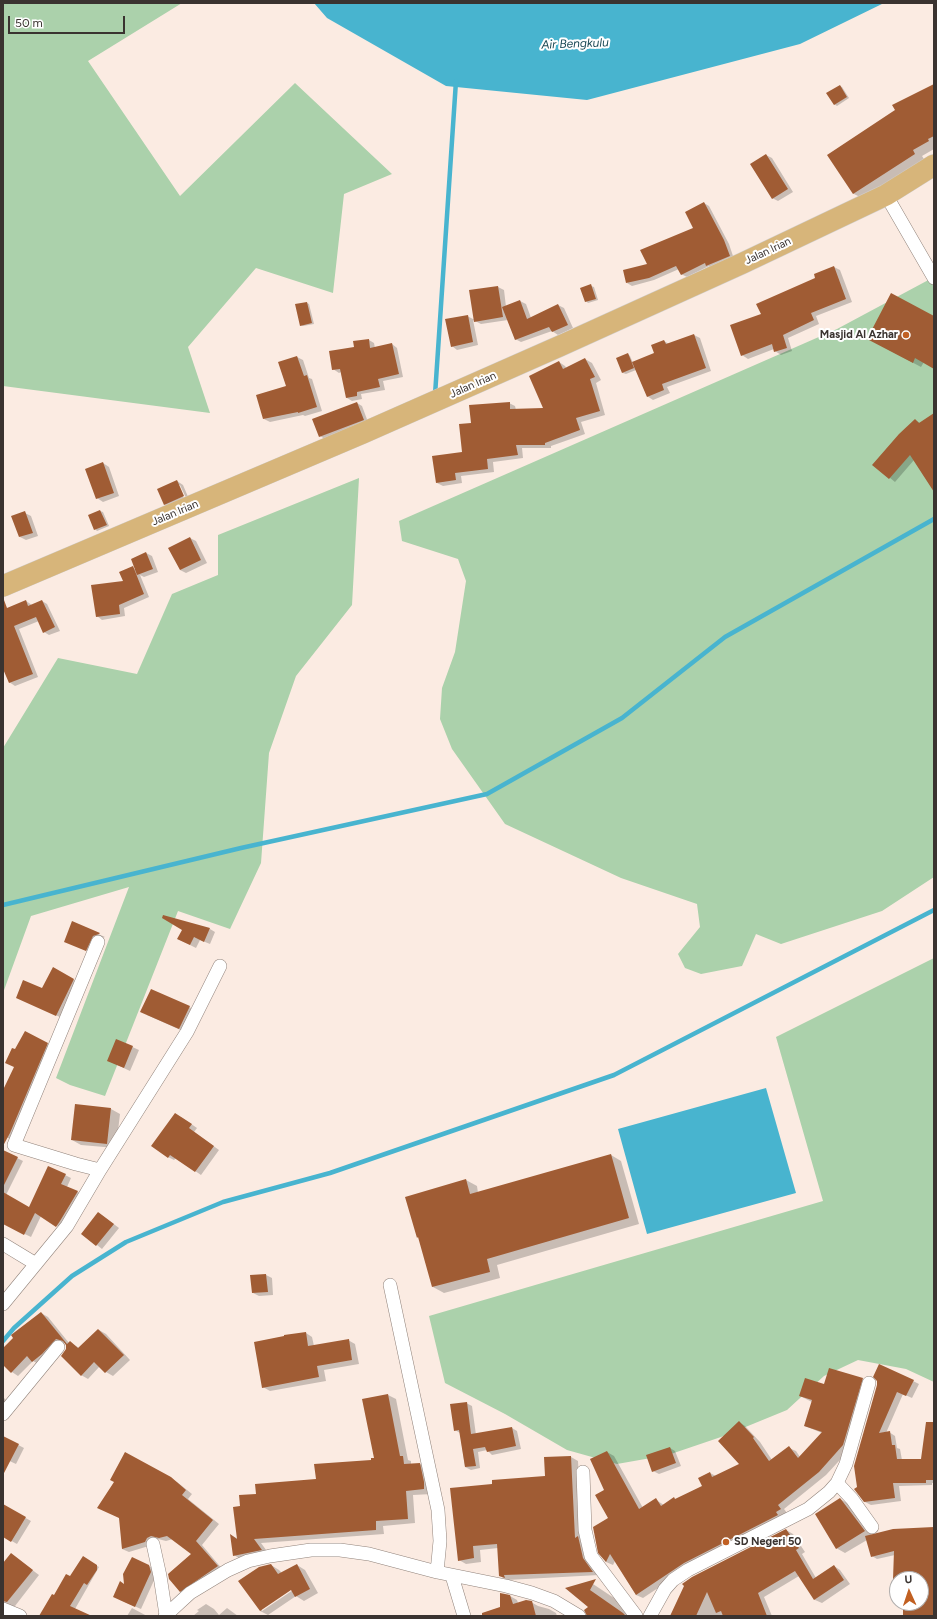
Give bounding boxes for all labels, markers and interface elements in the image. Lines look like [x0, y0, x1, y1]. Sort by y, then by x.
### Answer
scale bar [10, 8, 127, 34]
text: 50 m [15, 16, 43, 30]
water label: Air Bengkulu [541, 36, 609, 52]
street label: Jalan Irian [743, 235, 793, 267]
place label: Masjid Al Azhar [820, 328, 898, 342]
marker: Masjid Al Azhar [901, 330, 911, 340]
street label: Jalan Irian [448, 369, 498, 401]
street label: Jalan Irian [150, 497, 200, 529]
place label: SD Negeri 50 [734, 1535, 801, 1549]
marker: SD Negeri 50 [721, 1537, 731, 1547]
north arrow [889, 1571, 929, 1611]
text: U [904, 1573, 913, 1586]

